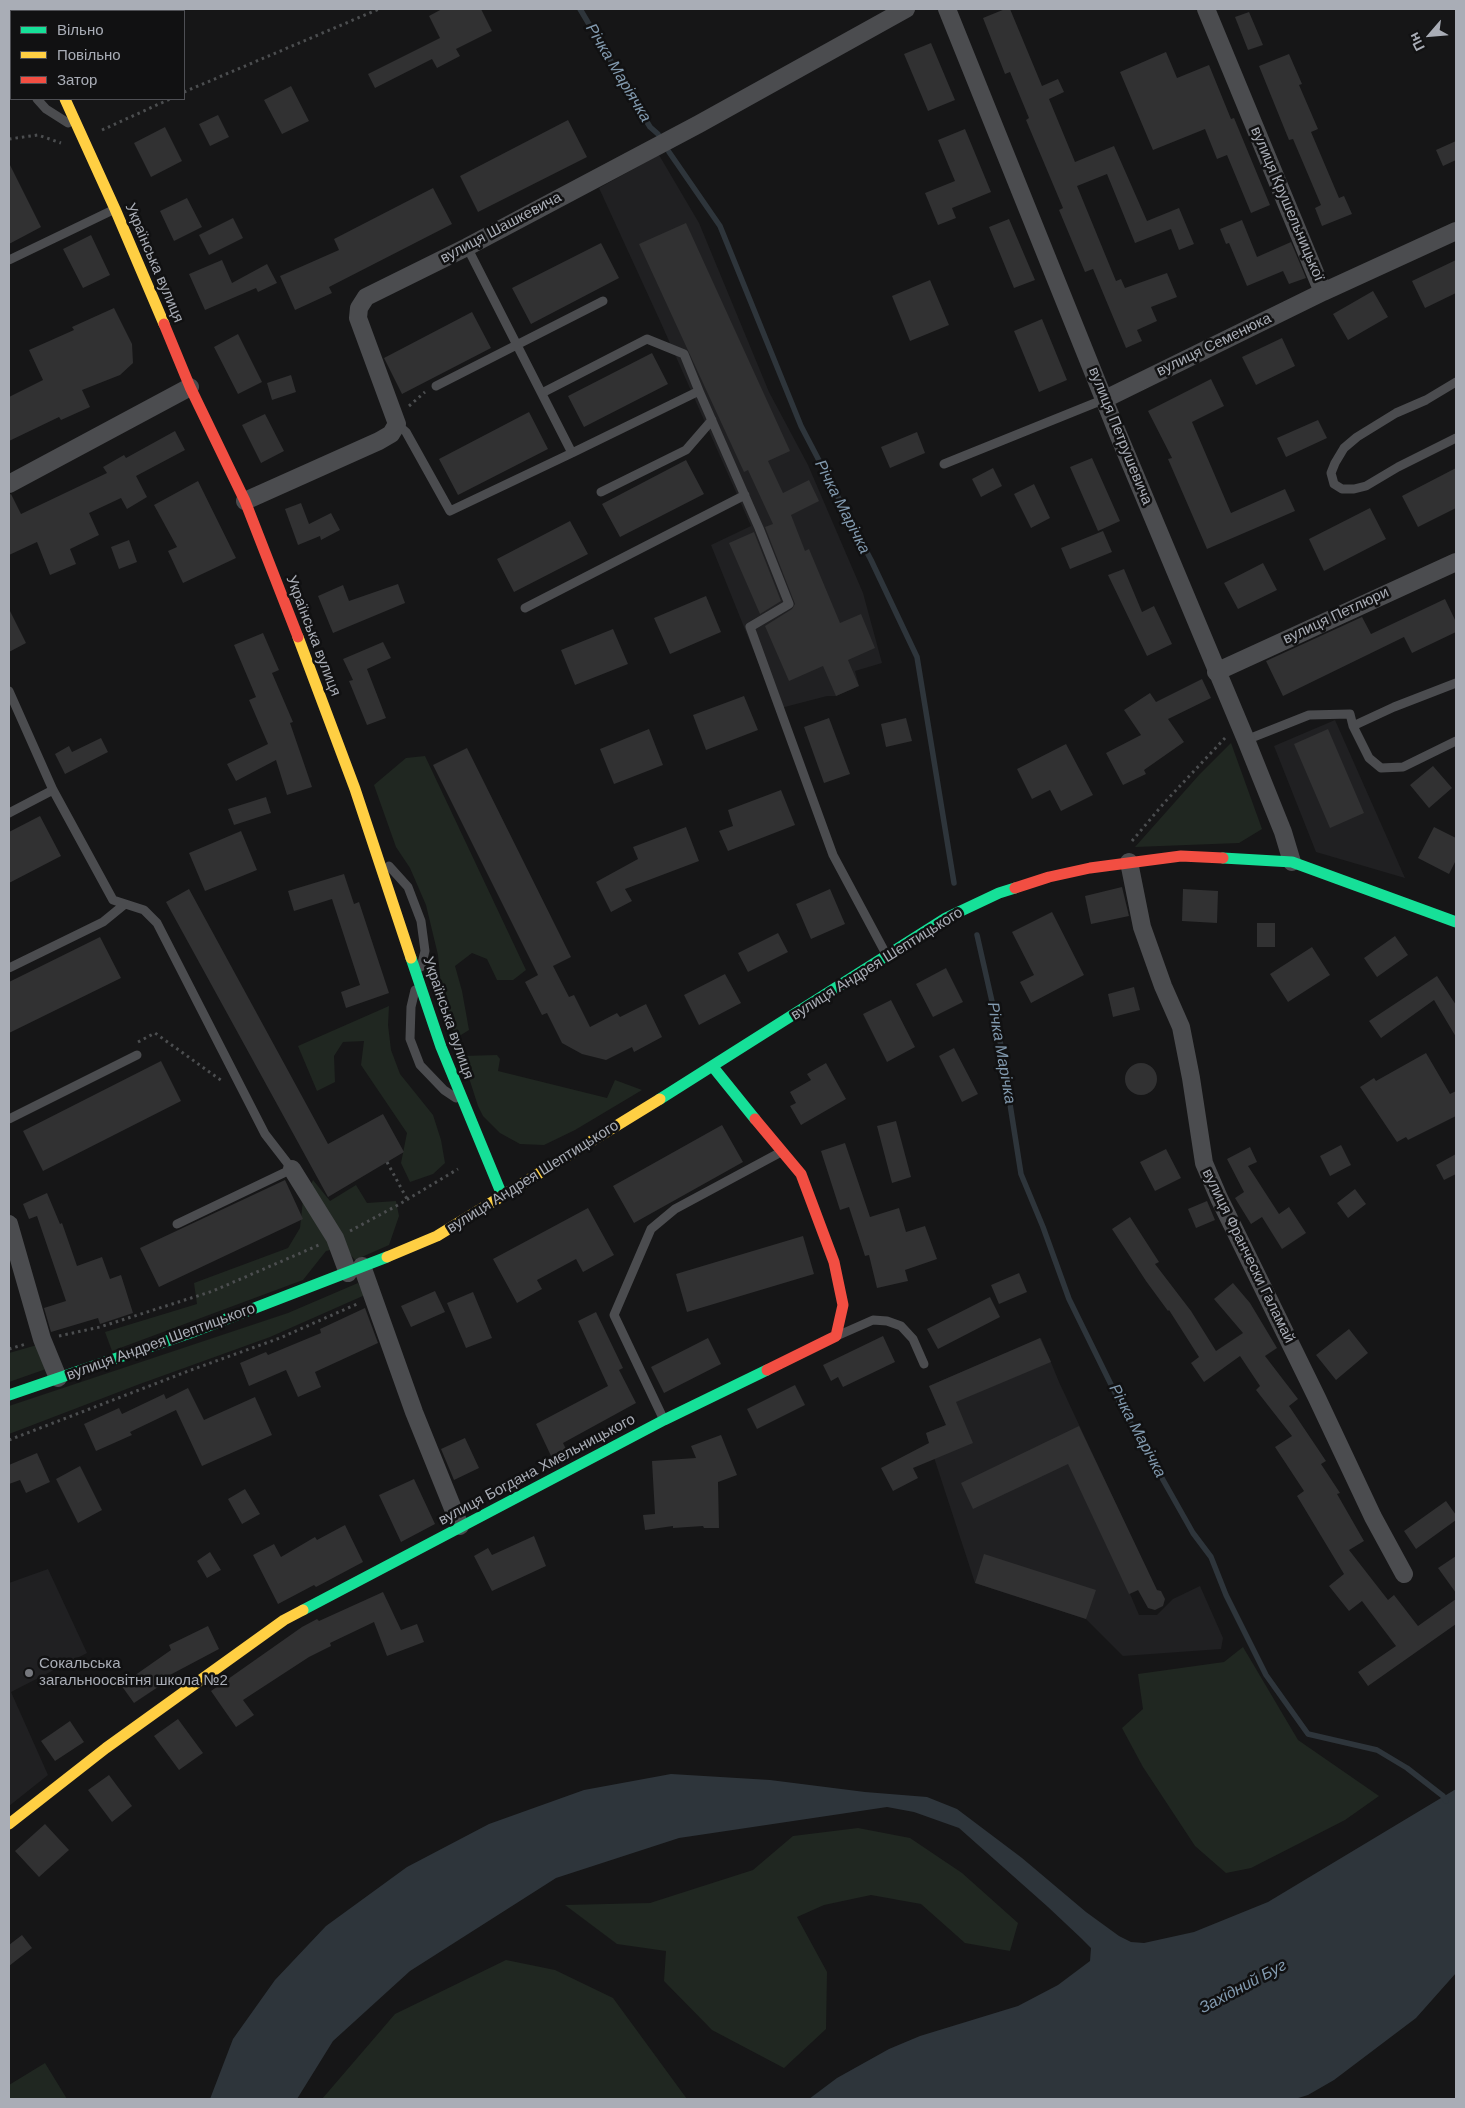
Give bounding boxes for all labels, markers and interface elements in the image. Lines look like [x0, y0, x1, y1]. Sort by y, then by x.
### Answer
legend [10, 10, 185, 100]
north arrow [1405, 10, 1455, 60]
water label: Річка Маріячка [581, 20, 655, 126]
text: Вільно [57, 21, 104, 38]
text: Пн [1405, 30, 1428, 54]
text: Повільно [57, 46, 121, 63]
text: Затор [57, 71, 97, 88]
street label: вулиця Крушельницької [1246, 124, 1328, 284]
street label: вулиця Шашкевича [437, 188, 565, 268]
street label: Українська вулиця [121, 201, 187, 325]
street label: вулиця Семенюка [1154, 309, 1274, 381]
street label: вулиця Петрушевича [1084, 365, 1156, 507]
water label: Річка Марічка [810, 457, 874, 557]
street label: Українська вулиця [282, 573, 344, 699]
street label: вулиця Петлюри [1280, 584, 1392, 648]
street label: вулиця Андрея Шептицького [788, 904, 966, 1024]
street label: Українська вулиця [419, 955, 477, 1081]
water label: Річка Марічка [983, 1001, 1019, 1105]
street label: вулиця Андрея Шептицького [444, 1117, 622, 1237]
street label: вулиця Франчески Галамай [1198, 1166, 1298, 1346]
street label: вулиця Андрея Шептицького [64, 1299, 258, 1385]
water label: Річка Марічка [1104, 1381, 1170, 1481]
street label: вулиця Богдана Хмельницького [436, 1410, 638, 1530]
place label: Сокальська загальноосвітня школа №2 [39, 1655, 228, 1690]
marker: Сокальська загальноосвітня школа №2 [23, 1667, 35, 1679]
water label: Західний Буг [1196, 1956, 1290, 2018]

